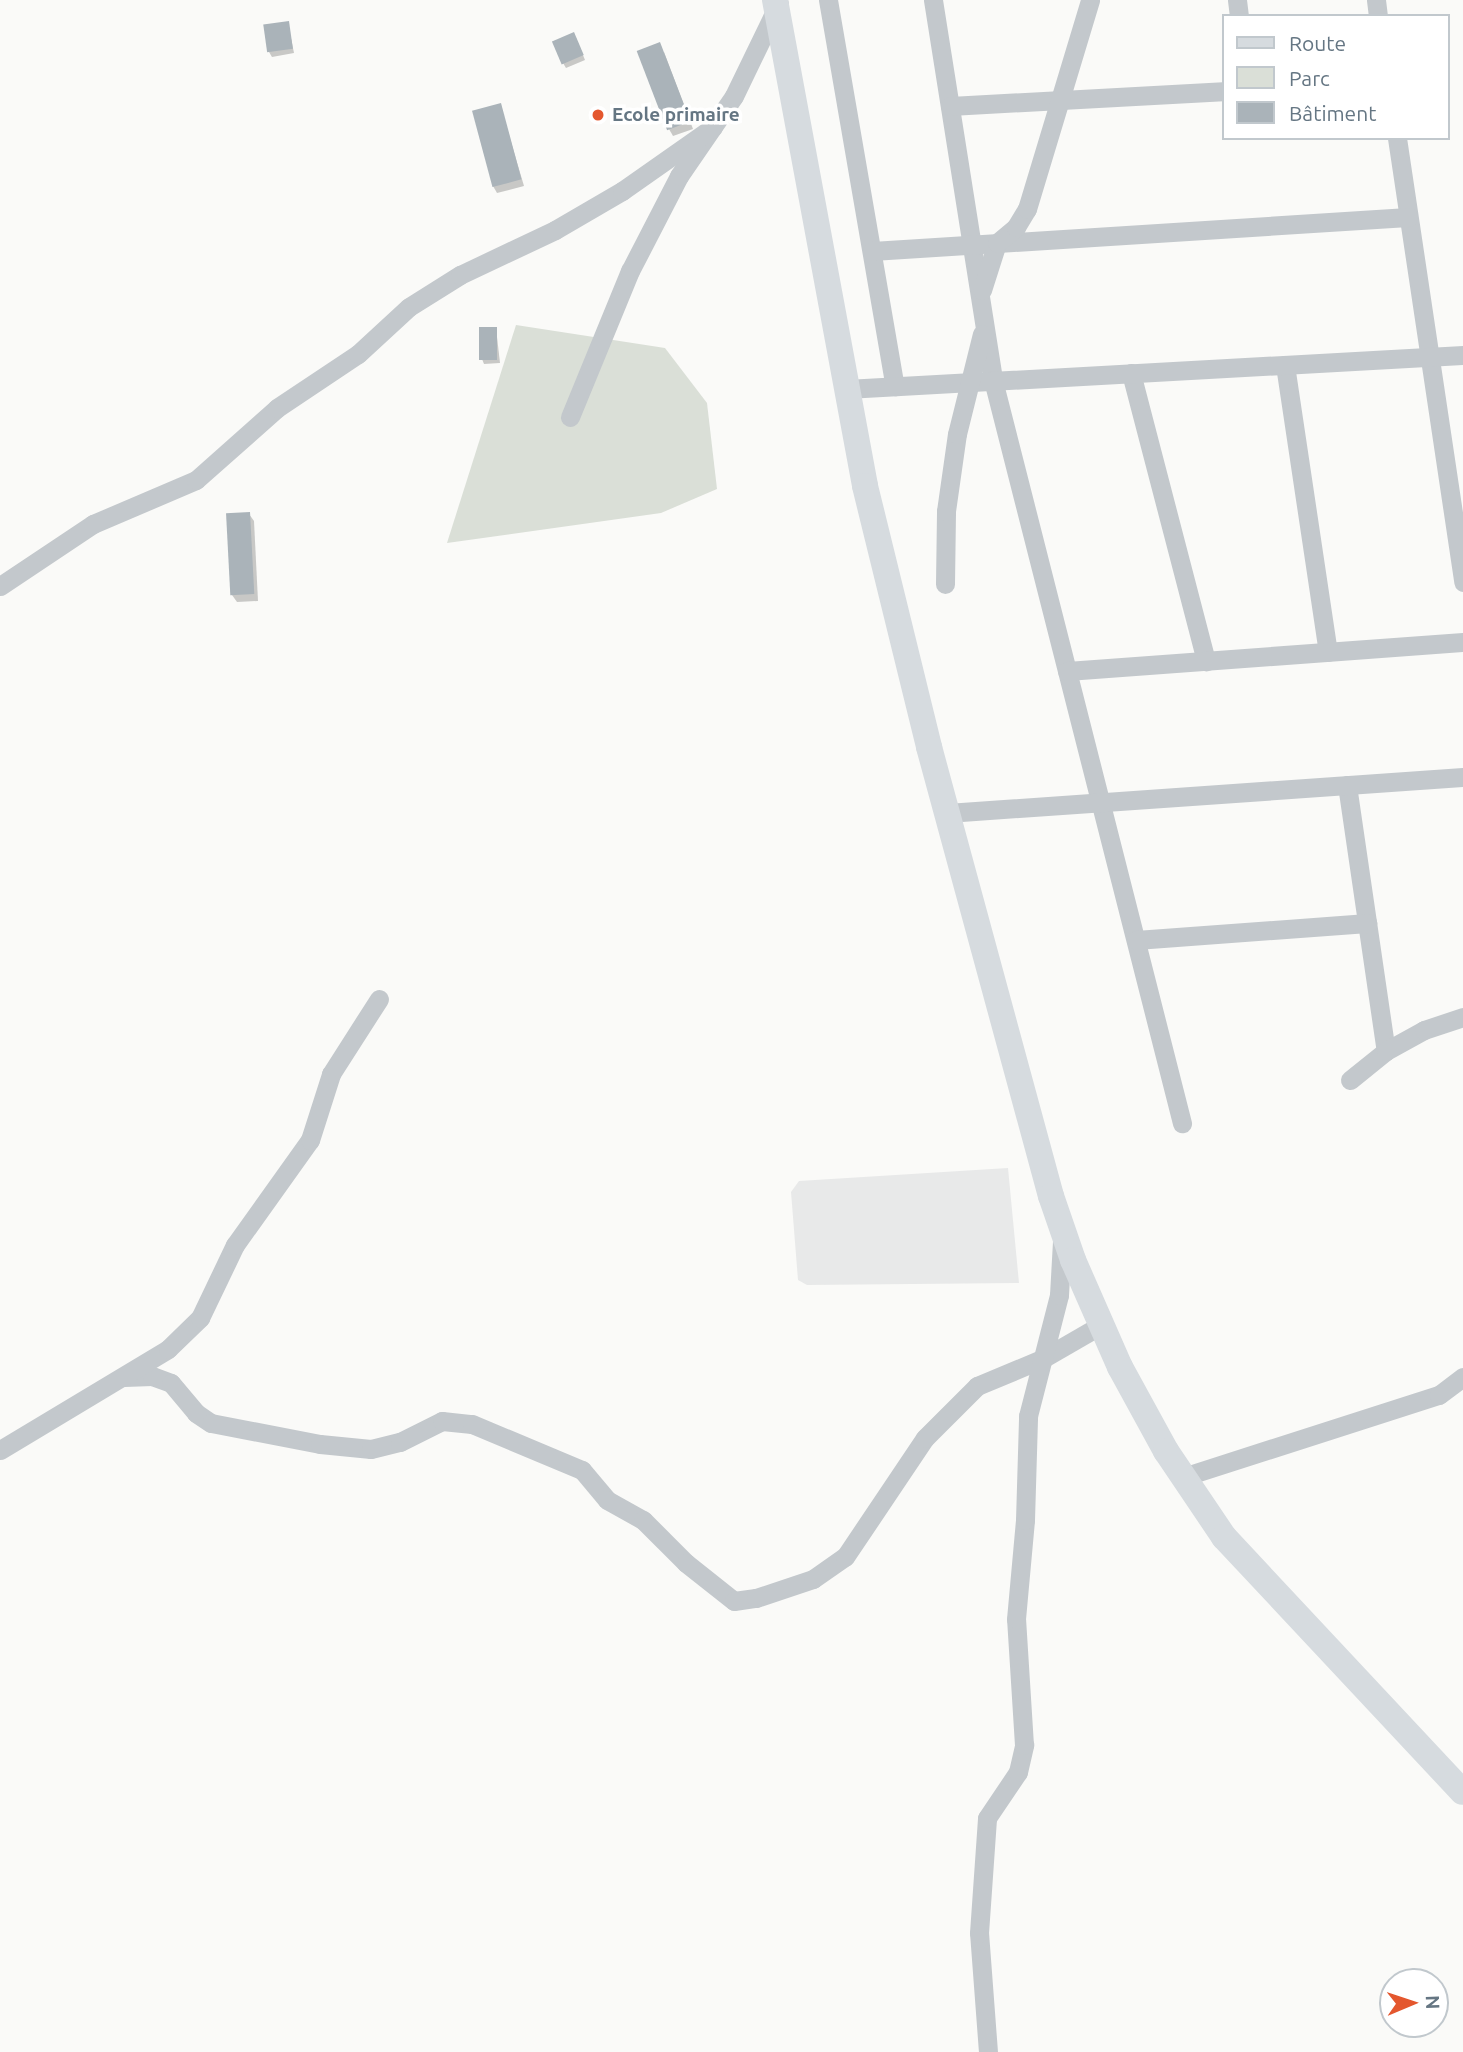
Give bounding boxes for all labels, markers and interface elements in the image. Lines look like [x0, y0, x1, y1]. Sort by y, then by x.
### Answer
legend [1222, 14, 1449, 140]
text: Route [1289, 31, 1346, 55]
text: Parc [1289, 66, 1330, 90]
text: Bâtiment [1289, 101, 1376, 125]
place label: Ecole primaire [612, 104, 740, 126]
marker: Ecole primaire [590, 107, 606, 123]
north arrow [1379, 1968, 1449, 2038]
text: N [1422, 1995, 1444, 2010]

